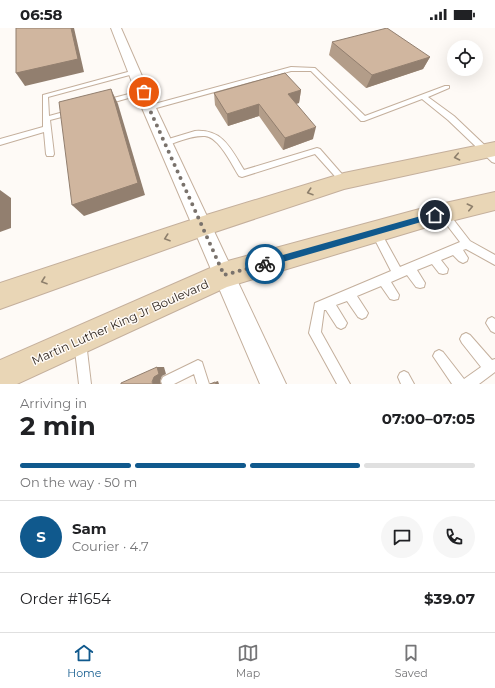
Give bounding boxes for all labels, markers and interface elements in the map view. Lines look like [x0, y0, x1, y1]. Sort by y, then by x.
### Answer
text: 06:58 [20, 5, 63, 24]
map controls [447, 40, 483, 76]
button: locate [447, 40, 483, 76]
pin [127, 75, 161, 109]
icon: bag [133, 81, 155, 103]
one-way arrow [454, 152, 460, 160]
one-way arrow [307, 187, 314, 196]
pin [418, 198, 452, 232]
one-way arrow [467, 203, 473, 211]
icon: home [424, 204, 446, 226]
one-way arrow [163, 234, 170, 242]
courier [245, 244, 285, 284]
icon: bike [254, 253, 276, 275]
street label: Martin Luther King Jr Boulevard [29, 276, 211, 368]
one-way arrow [40, 276, 47, 284]
text: Arriving in [20, 395, 87, 411]
text: 07:00–07:05 [382, 409, 475, 428]
text: 2 min [20, 410, 96, 442]
text: On the way · 50 m [20, 474, 137, 490]
button: chat [381, 516, 423, 558]
button: phone [433, 516, 475, 558]
text: Sam [72, 519, 107, 538]
text: S [36, 527, 46, 546]
text: Courier · 4.7 [72, 538, 149, 554]
text: Order #1654 [20, 589, 111, 608]
text: $39.07 [424, 589, 475, 608]
tab: Home [67, 642, 101, 680]
tab: Map [236, 642, 260, 680]
tab: Saved [395, 642, 428, 680]

